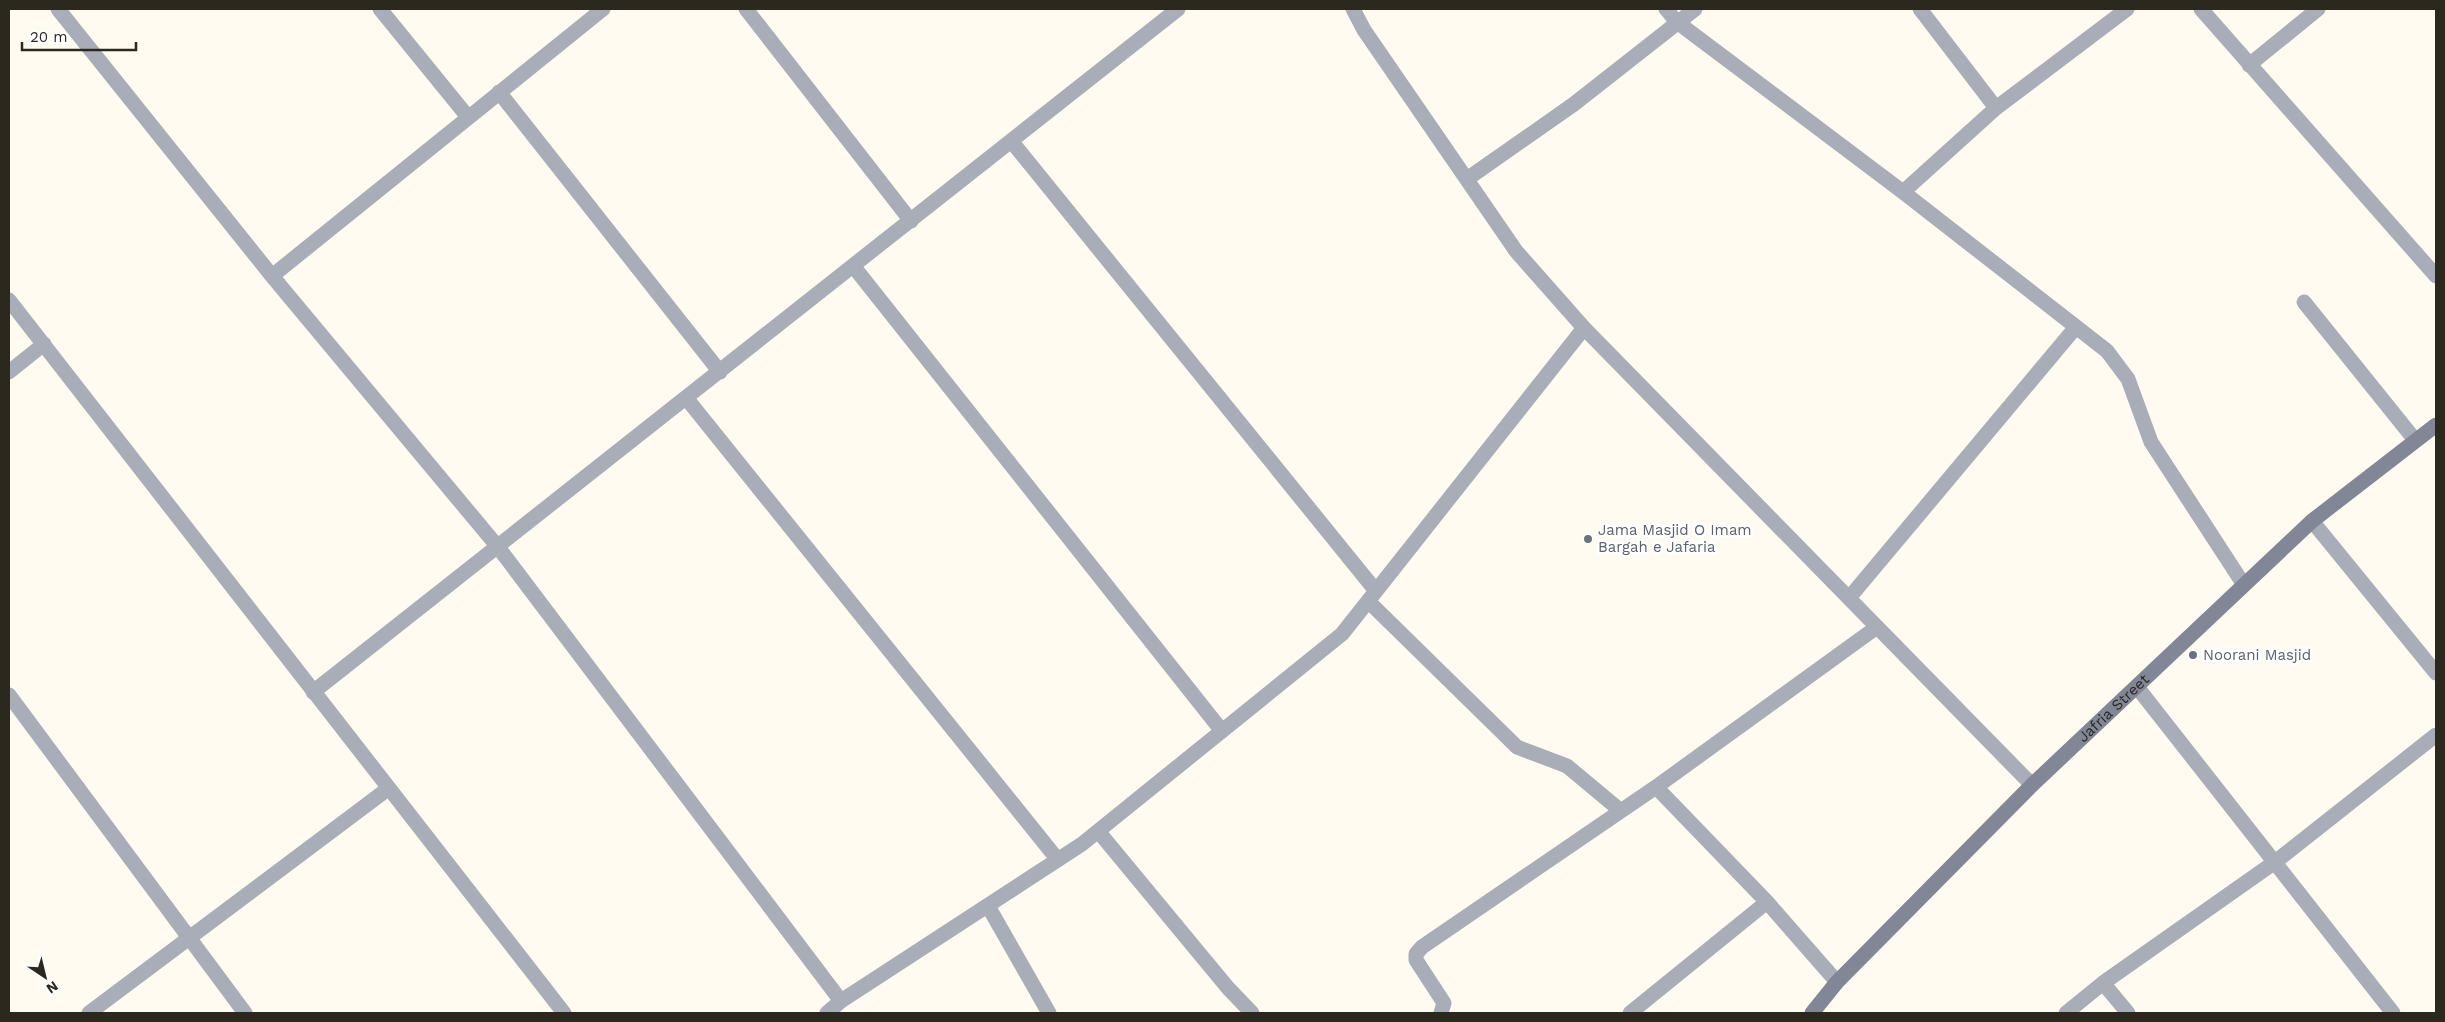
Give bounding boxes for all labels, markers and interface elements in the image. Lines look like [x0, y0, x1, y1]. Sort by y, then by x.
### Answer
scale bar [22, 20, 136, 52]
text: 20 m [30, 28, 68, 46]
place label: Jama Masjid O Imam Bargah e Jafaria [1598, 521, 1752, 556]
marker: Jama Masjid O Imam Bargah e Jafaria [1582, 533, 1594, 545]
place label: Noorani Masjid [2203, 646, 2311, 664]
marker: Noorani Masjid [2187, 649, 2199, 661]
street label: Jafria Street [2074, 670, 2153, 746]
north arrow [20, 952, 70, 1002]
text: N [44, 978, 61, 997]

